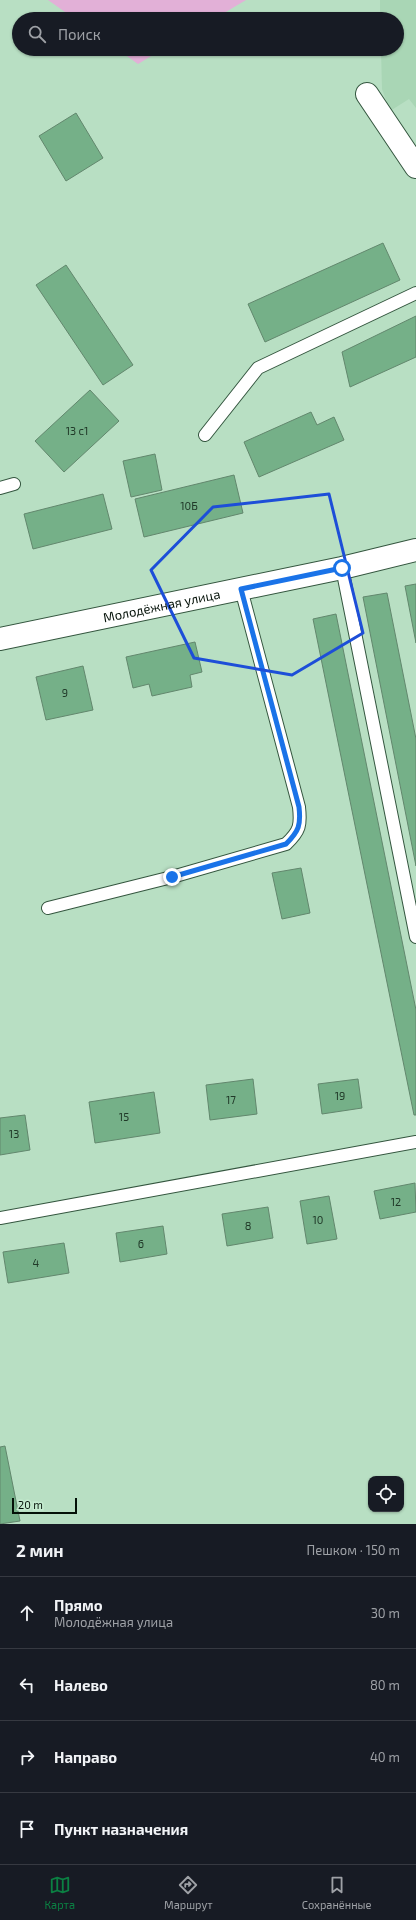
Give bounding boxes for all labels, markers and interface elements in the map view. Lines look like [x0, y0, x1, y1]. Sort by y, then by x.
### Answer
search box [12, 12, 404, 56]
icon: search [26, 23, 48, 45]
text: Поиск [58, 25, 101, 43]
house number: 13 с1 [66, 424, 88, 437]
house number: 10Б [180, 499, 198, 512]
route start [333, 559, 351, 577]
street label: Молодёжная улица [102, 586, 222, 625]
house number: 9 [62, 686, 68, 699]
route end [163, 868, 181, 886]
house number: 19 [335, 1089, 345, 1102]
house number: 17 [226, 1093, 236, 1106]
house number: 15 [119, 1110, 129, 1123]
house number: 13 [9, 1127, 19, 1140]
house number: 12 [391, 1195, 401, 1208]
house number: 10 [312, 1213, 324, 1226]
house number: 8 [245, 1219, 251, 1232]
house number: 6 [138, 1237, 144, 1250]
house number: 4 [33, 1256, 40, 1269]
map controls [368, 1476, 404, 1512]
button: locate [368, 1476, 404, 1512]
scale bar [12, 1496, 77, 1515]
text: 20 m [18, 1498, 43, 1511]
text: 2 мин [16, 1540, 64, 1560]
text: Пешком · 150 m [307, 1542, 400, 1558]
text: Прямо [54, 1596, 103, 1614]
icon: ahead [16, 1602, 38, 1624]
text: 30 m [371, 1605, 400, 1621]
text: Молодёжная улица [54, 1614, 173, 1630]
icon: left [16, 1674, 38, 1696]
text: Налево [54, 1676, 108, 1694]
text: 80 m [370, 1677, 400, 1693]
icon: right [16, 1746, 38, 1768]
text: Направо [54, 1748, 117, 1766]
text: 40 m [370, 1749, 400, 1765]
icon: arrive [16, 1818, 38, 1840]
text: Пункт назначения [54, 1820, 188, 1838]
tab: Карта [45, 1874, 75, 1911]
tab: Маршрут [164, 1874, 213, 1911]
tab: Сохранённые [302, 1874, 371, 1911]

